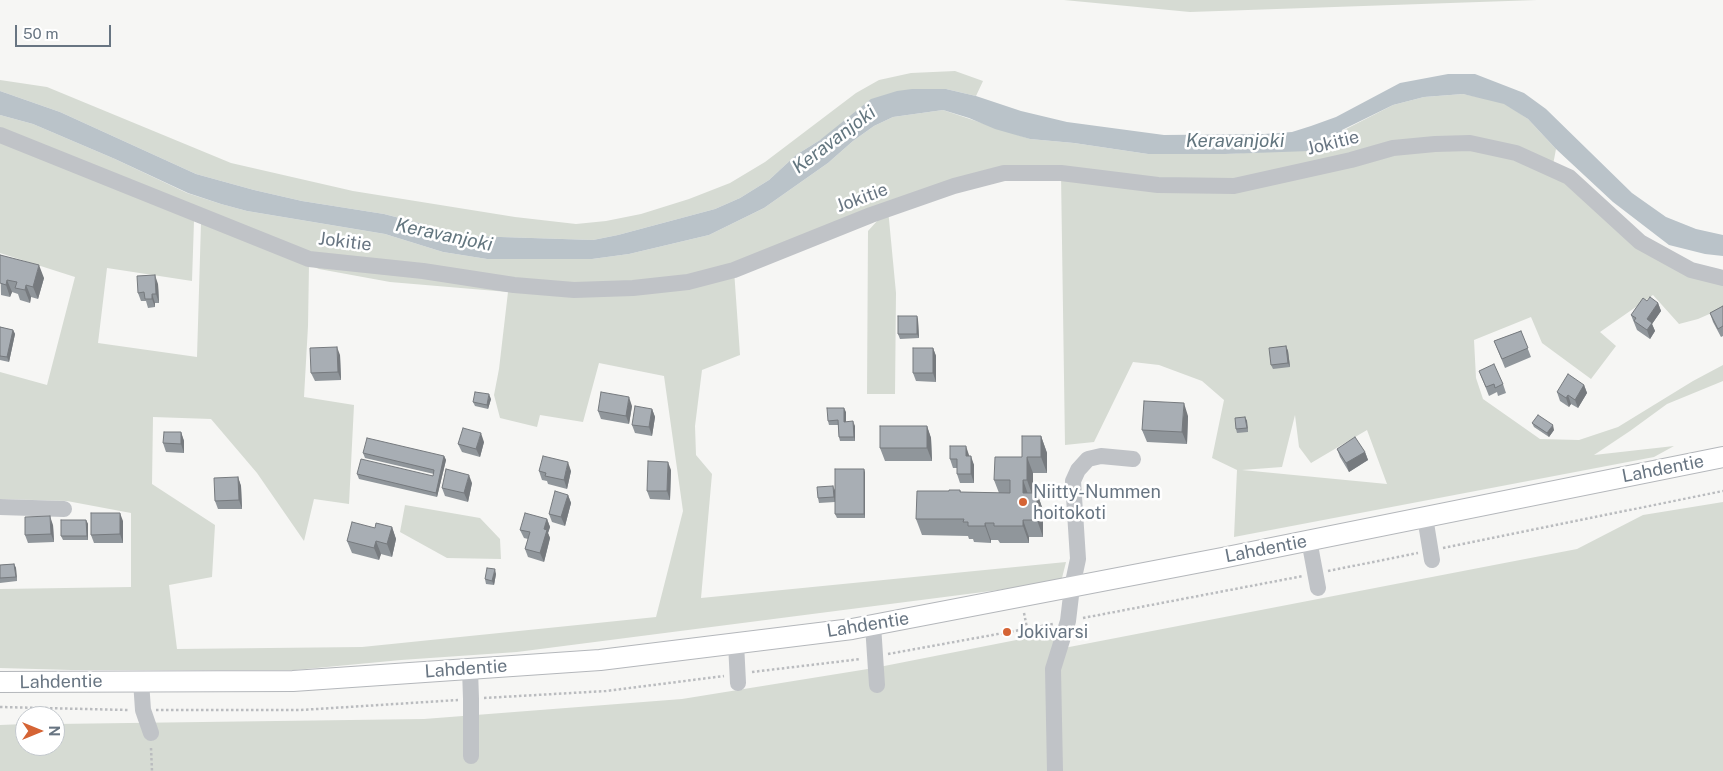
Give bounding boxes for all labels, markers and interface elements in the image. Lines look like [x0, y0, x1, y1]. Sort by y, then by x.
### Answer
scale bar [18, 15, 114, 47]
text: 50 m [23, 25, 58, 42]
water label: Keravanjoki [788, 101, 880, 179]
street label: Jokitie [1304, 126, 1362, 160]
water label: Keravanjoki [1186, 130, 1284, 152]
street label: Jokitie [833, 179, 891, 217]
water label: Keravanjoki [393, 214, 495, 256]
street label: Jokitie [317, 228, 373, 256]
street label: Lahdentie [1620, 450, 1706, 488]
place label: Niitty-Nummen hoitokoti [1033, 481, 1161, 524]
marker: Niitty-Nummen hoitokoti [1017, 496, 1029, 508]
street label: Lahdentie [1223, 530, 1309, 568]
street label: Lahdentie [825, 608, 911, 642]
place label: Jokivarsi [1017, 621, 1088, 643]
marker: Jokivarsi [1001, 626, 1013, 638]
street label: Lahdentie [424, 655, 508, 683]
street label: Lahdentie [19, 670, 103, 694]
north arrow [15, 706, 65, 756]
text: N [46, 726, 62, 736]

